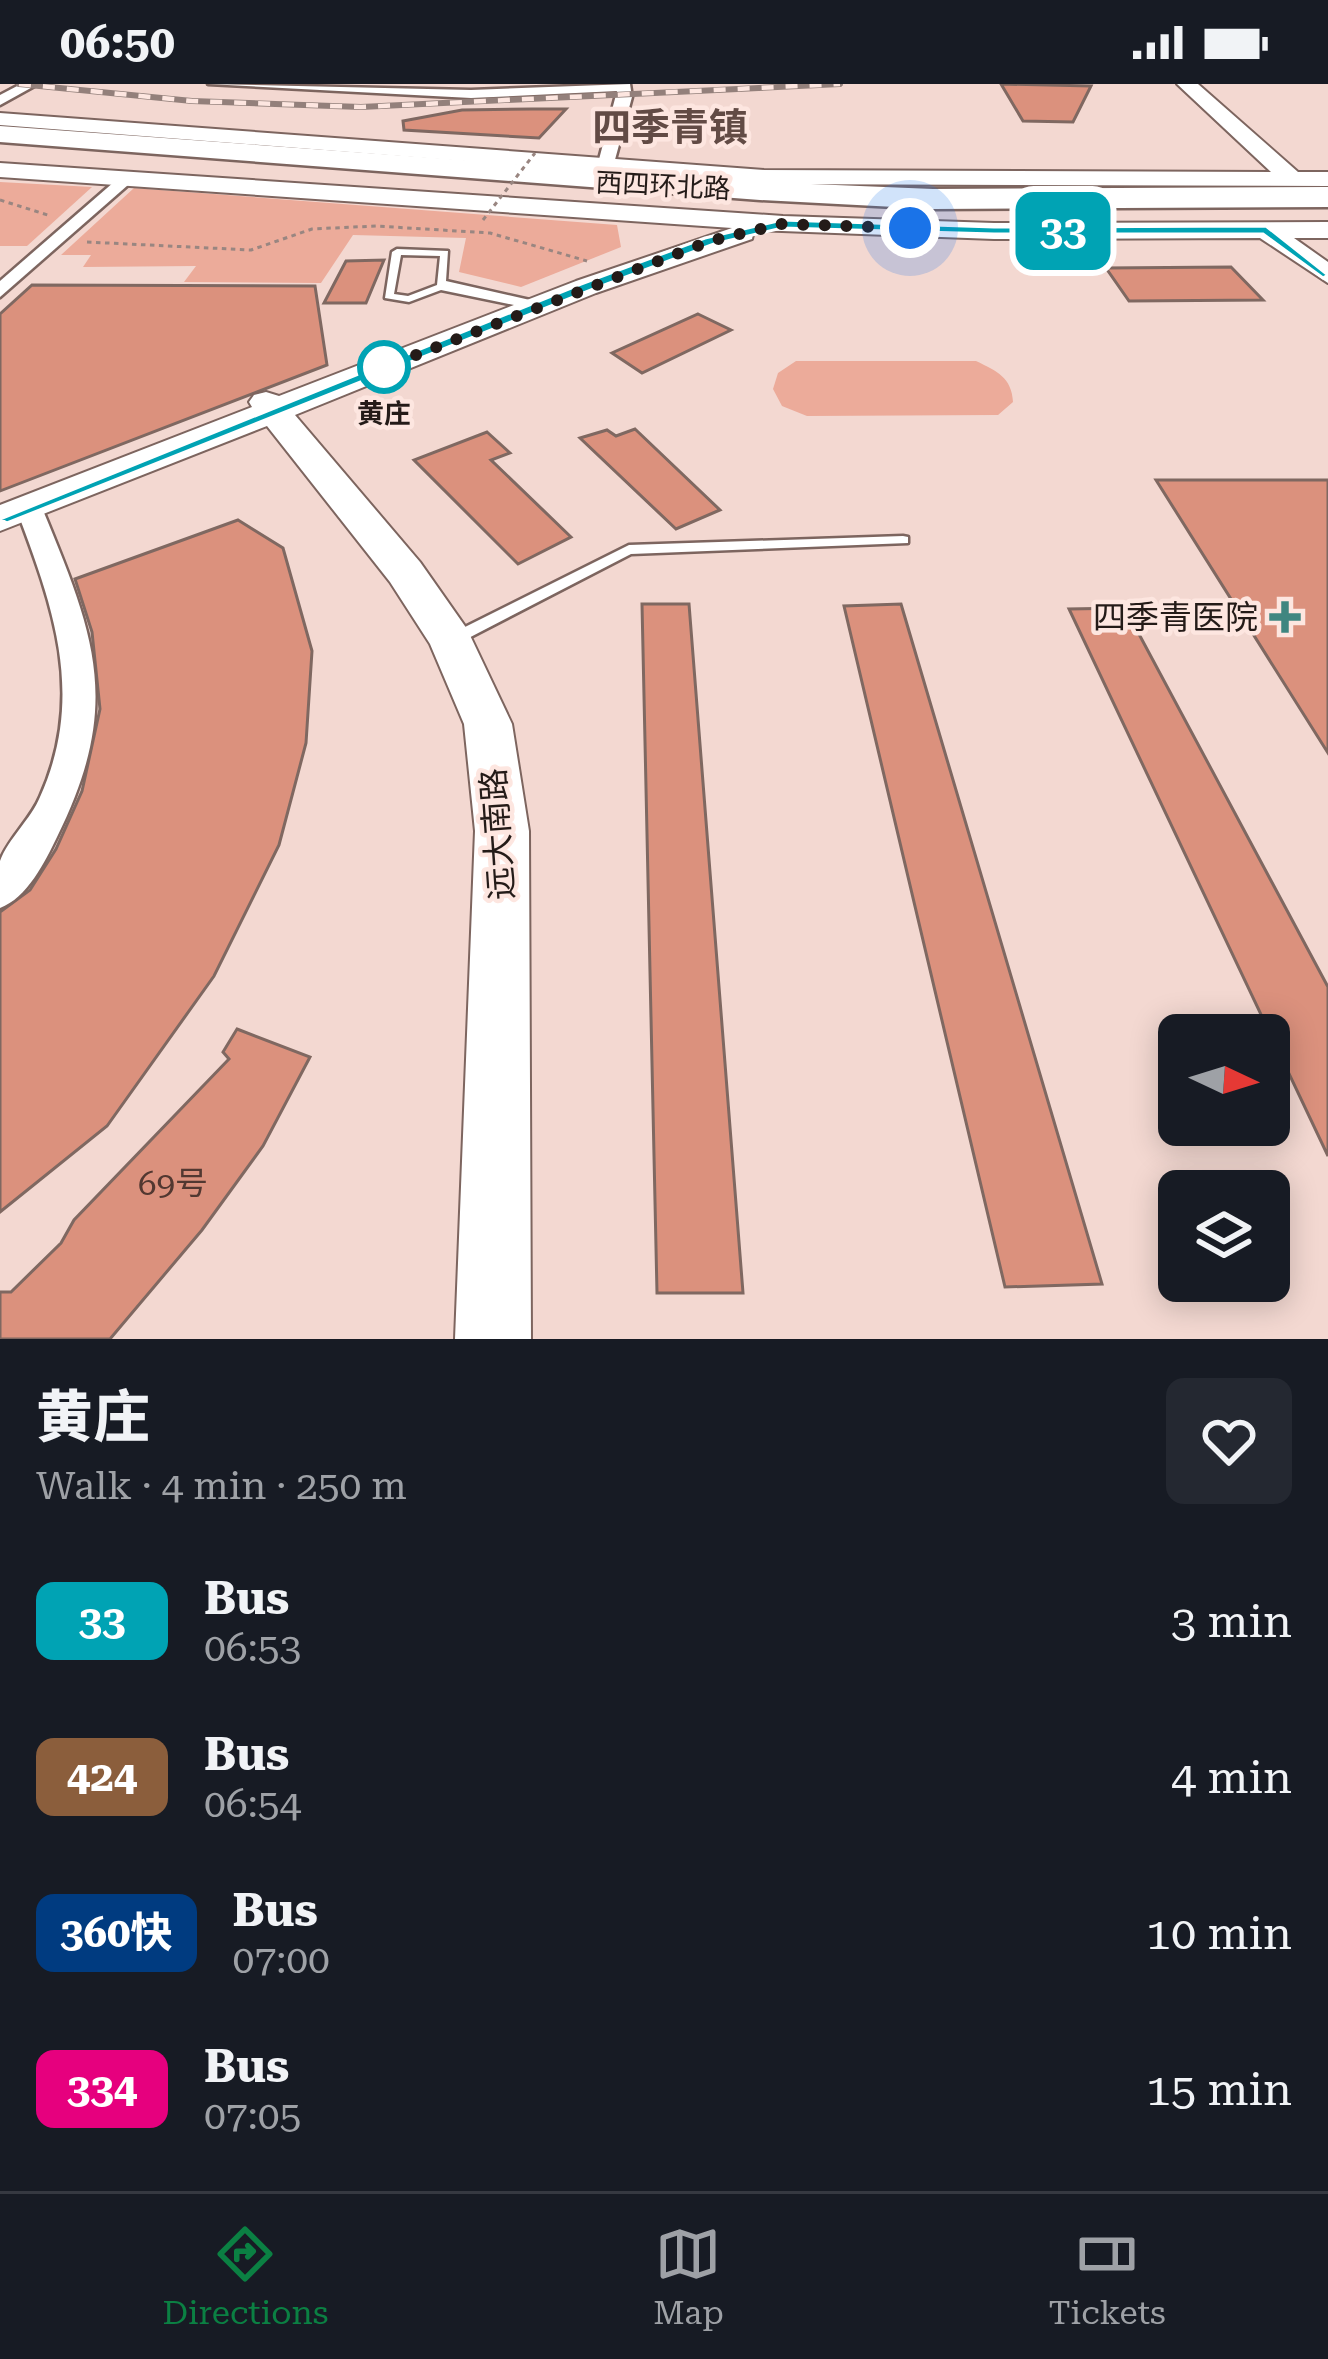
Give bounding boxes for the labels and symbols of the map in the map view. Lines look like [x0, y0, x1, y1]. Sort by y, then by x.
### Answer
district label: 四季青镇 [592, 105, 748, 151]
street label: 西四环北路 [595, 166, 731, 206]
line badge: 33 [1009, 192, 1117, 270]
your location [880, 198, 940, 258]
marker: 黄庄 [359, 342, 409, 392]
place label: 黄庄 [357, 398, 411, 430]
place label: 四季青医院 [1093, 598, 1258, 637]
marker: 四季青医院 [1269, 601, 1301, 633]
street label: 远大南路 [473, 767, 522, 901]
north arrow [1158, 1014, 1290, 1146]
house number: 69号 [138, 1164, 208, 1203]

